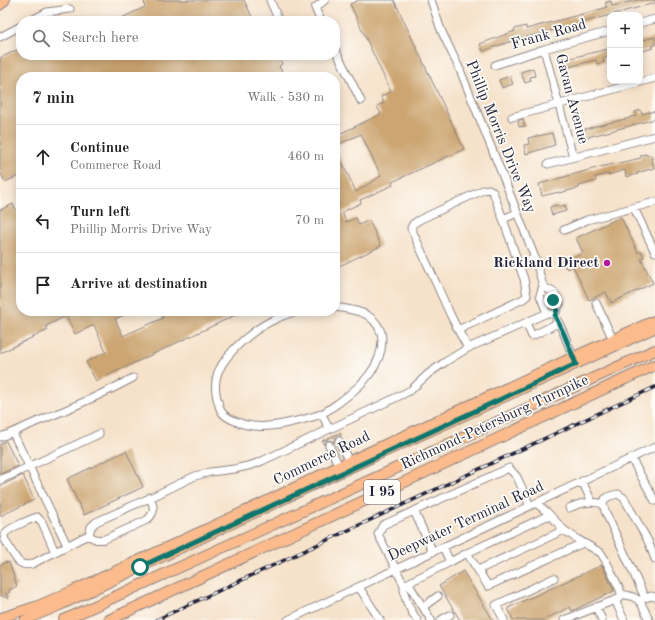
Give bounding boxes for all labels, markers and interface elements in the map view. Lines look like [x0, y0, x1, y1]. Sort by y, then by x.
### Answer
map controls [607, 12, 643, 84]
button: + [607, 12, 643, 48]
search box [16, 16, 340, 60]
street label: Frank Road [510, 17, 588, 53]
icon: search [30, 27, 52, 49]
text: Search here [62, 31, 139, 46]
button: − [607, 48, 643, 84]
street label: Gavan Avenue [552, 52, 590, 146]
street label: Phillip Morris Drive Way [462, 58, 538, 216]
text: 7 min [32, 90, 75, 107]
text: Walk · 530 m [247, 91, 324, 104]
text: Continue [70, 141, 129, 156]
icon: ahead [32, 146, 54, 168]
text: 460 m [287, 150, 324, 163]
text: Commerce Road [70, 159, 161, 172]
text: Turn left [70, 205, 130, 220]
icon: left [32, 210, 54, 232]
text: 70 m [295, 214, 324, 227]
text: Phillip Morris Drive Way [70, 223, 212, 236]
place label: Rickland Direct [493, 256, 600, 271]
marker: Rickland Direct [602, 258, 612, 268]
icon: arrive [32, 274, 54, 296]
text: Arrive at destination [70, 277, 208, 292]
route end [544, 291, 562, 309]
street label: Richmond-Petersburg Turnpike [399, 373, 591, 473]
street label: Commerce Road [271, 429, 373, 489]
street label: Deepwater Terminal Road [386, 479, 546, 565]
road number: I 95 [364, 480, 400, 504]
route start [131, 558, 149, 576]

